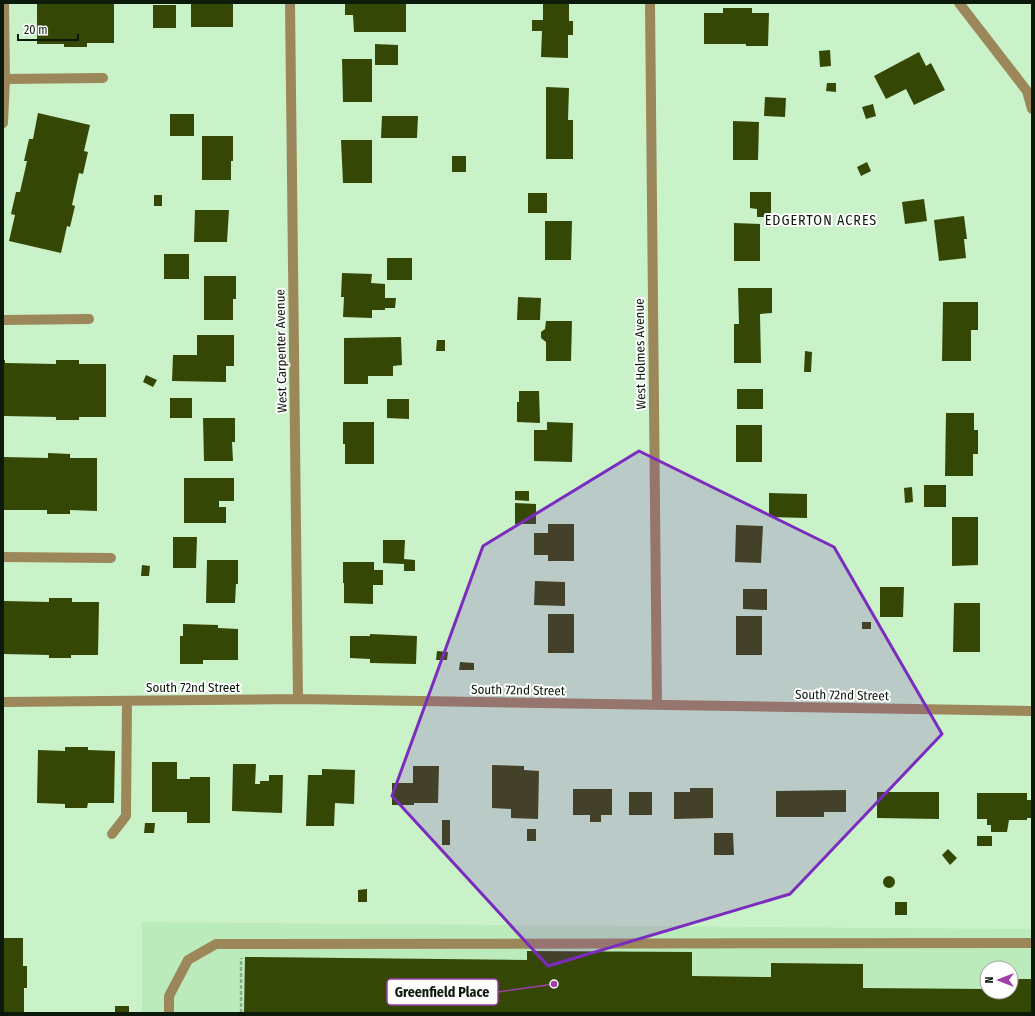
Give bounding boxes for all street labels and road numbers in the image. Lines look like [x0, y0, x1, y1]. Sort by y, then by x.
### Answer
street label: West Carpenter Avenue [272, 289, 290, 413]
street label: West Holmes Avenue [632, 298, 648, 410]
street label: South 72nd Street [146, 680, 241, 695]
street label: South 72nd Street [471, 682, 566, 698]
street label: South 72nd Street [795, 687, 890, 703]

